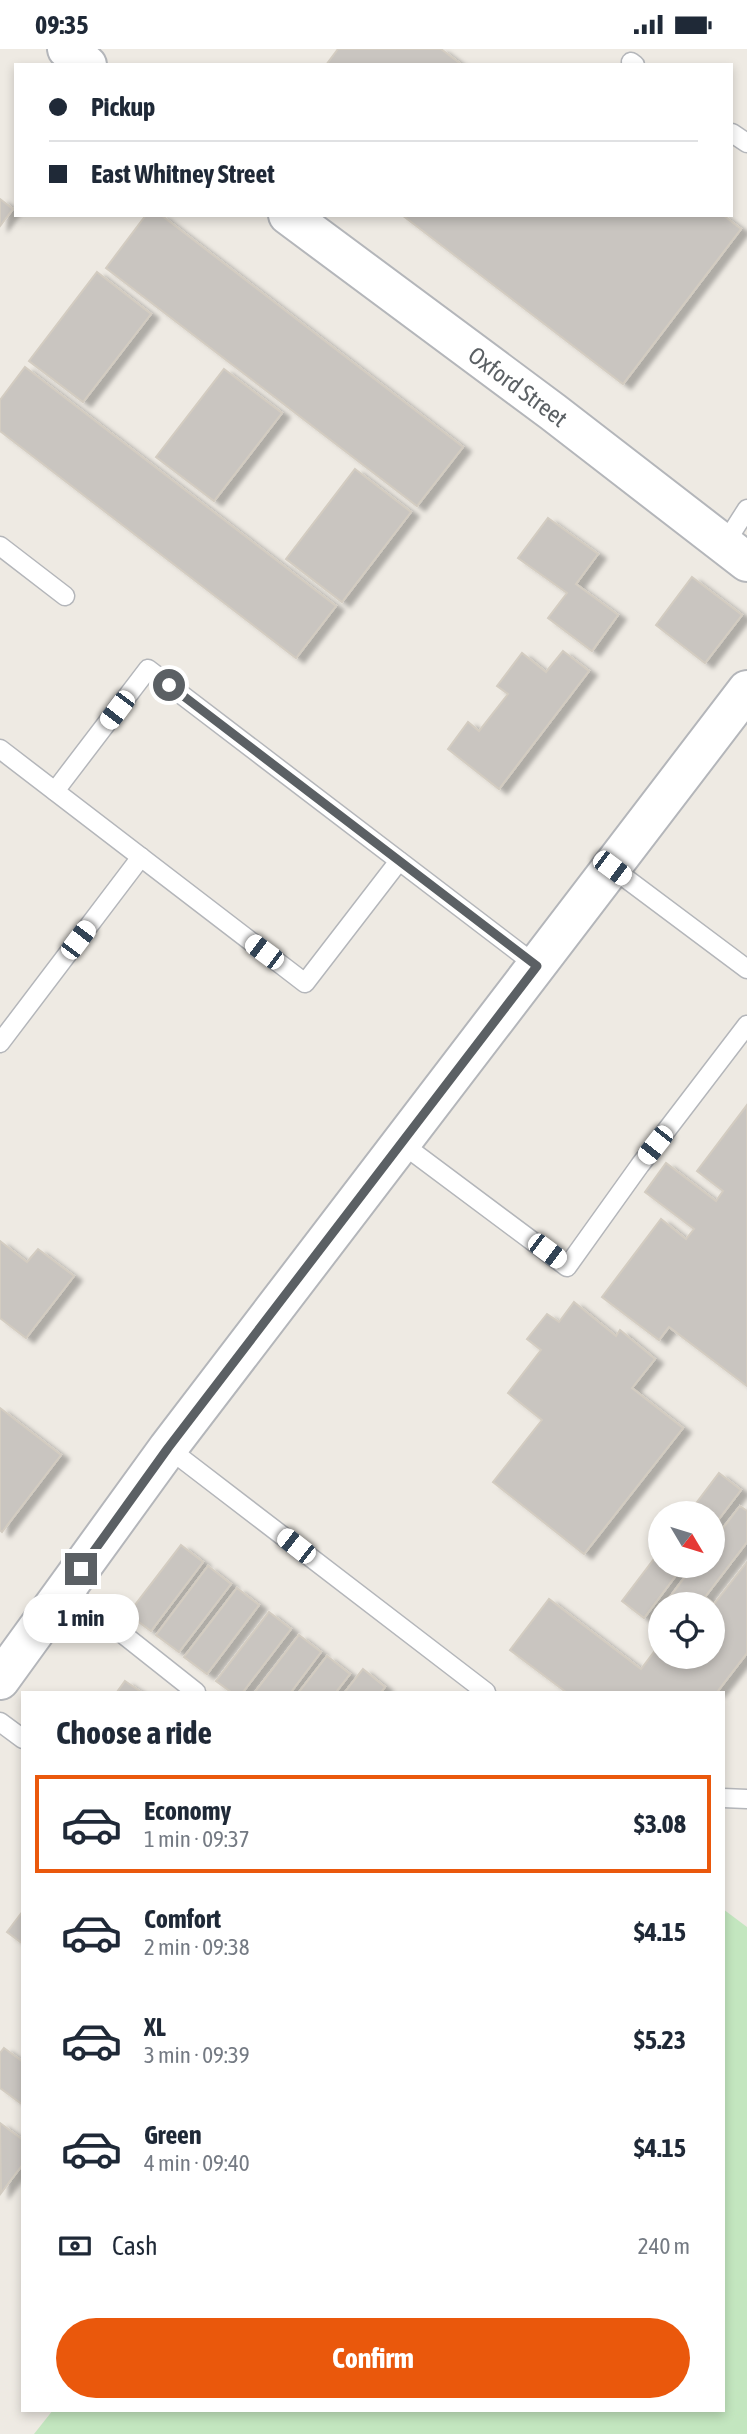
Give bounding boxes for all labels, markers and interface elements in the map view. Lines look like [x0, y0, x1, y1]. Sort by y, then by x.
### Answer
text: 09:35 [35, 10, 89, 40]
text: Pickup [91, 92, 155, 122]
text: East Whitney Street [91, 159, 275, 189]
street label: Oxford Street [464, 341, 573, 432]
route start [153, 669, 185, 701]
car [96, 687, 139, 733]
car [589, 847, 636, 889]
car [57, 917, 100, 963]
car [241, 931, 288, 973]
car [634, 1122, 677, 1168]
car [524, 1230, 571, 1272]
north arrow [648, 1501, 724, 1579]
map controls [648, 1501, 725, 1669]
car [273, 1525, 320, 1567]
route end [65, 1553, 97, 1585]
button: locate [648, 1592, 725, 1669]
callout: 1 min [23, 1593, 139, 1643]
text: 1 min [58, 1605, 104, 1631]
text: Choose a ride [56, 1714, 212, 1751]
icon: car [60, 1793, 123, 1856]
text: Economy [144, 1796, 231, 1826]
text: $3.08 [634, 1809, 686, 1839]
text: 1 min · 09:37 [144, 1826, 250, 1852]
icon: car [60, 1901, 123, 1964]
text: Comfort [144, 1904, 221, 1934]
text: $4.15 [634, 1917, 686, 1947]
text: 2 min · 09:38 [144, 1934, 250, 1960]
icon: car [60, 2009, 123, 2072]
text: XL [144, 2012, 166, 2042]
text: $5.23 [634, 2025, 686, 2055]
text: 3 min · 09:39 [144, 2042, 250, 2068]
icon: car [60, 2117, 123, 2180]
text: Green [144, 2120, 202, 2150]
text: $4.15 [634, 2133, 686, 2163]
text: 4 min · 09:40 [144, 2150, 250, 2176]
icon: cash [56, 2227, 94, 2265]
text: Cash [112, 2231, 158, 2261]
text: 240 m [638, 2233, 690, 2259]
button: Confirm [56, 2318, 690, 2398]

